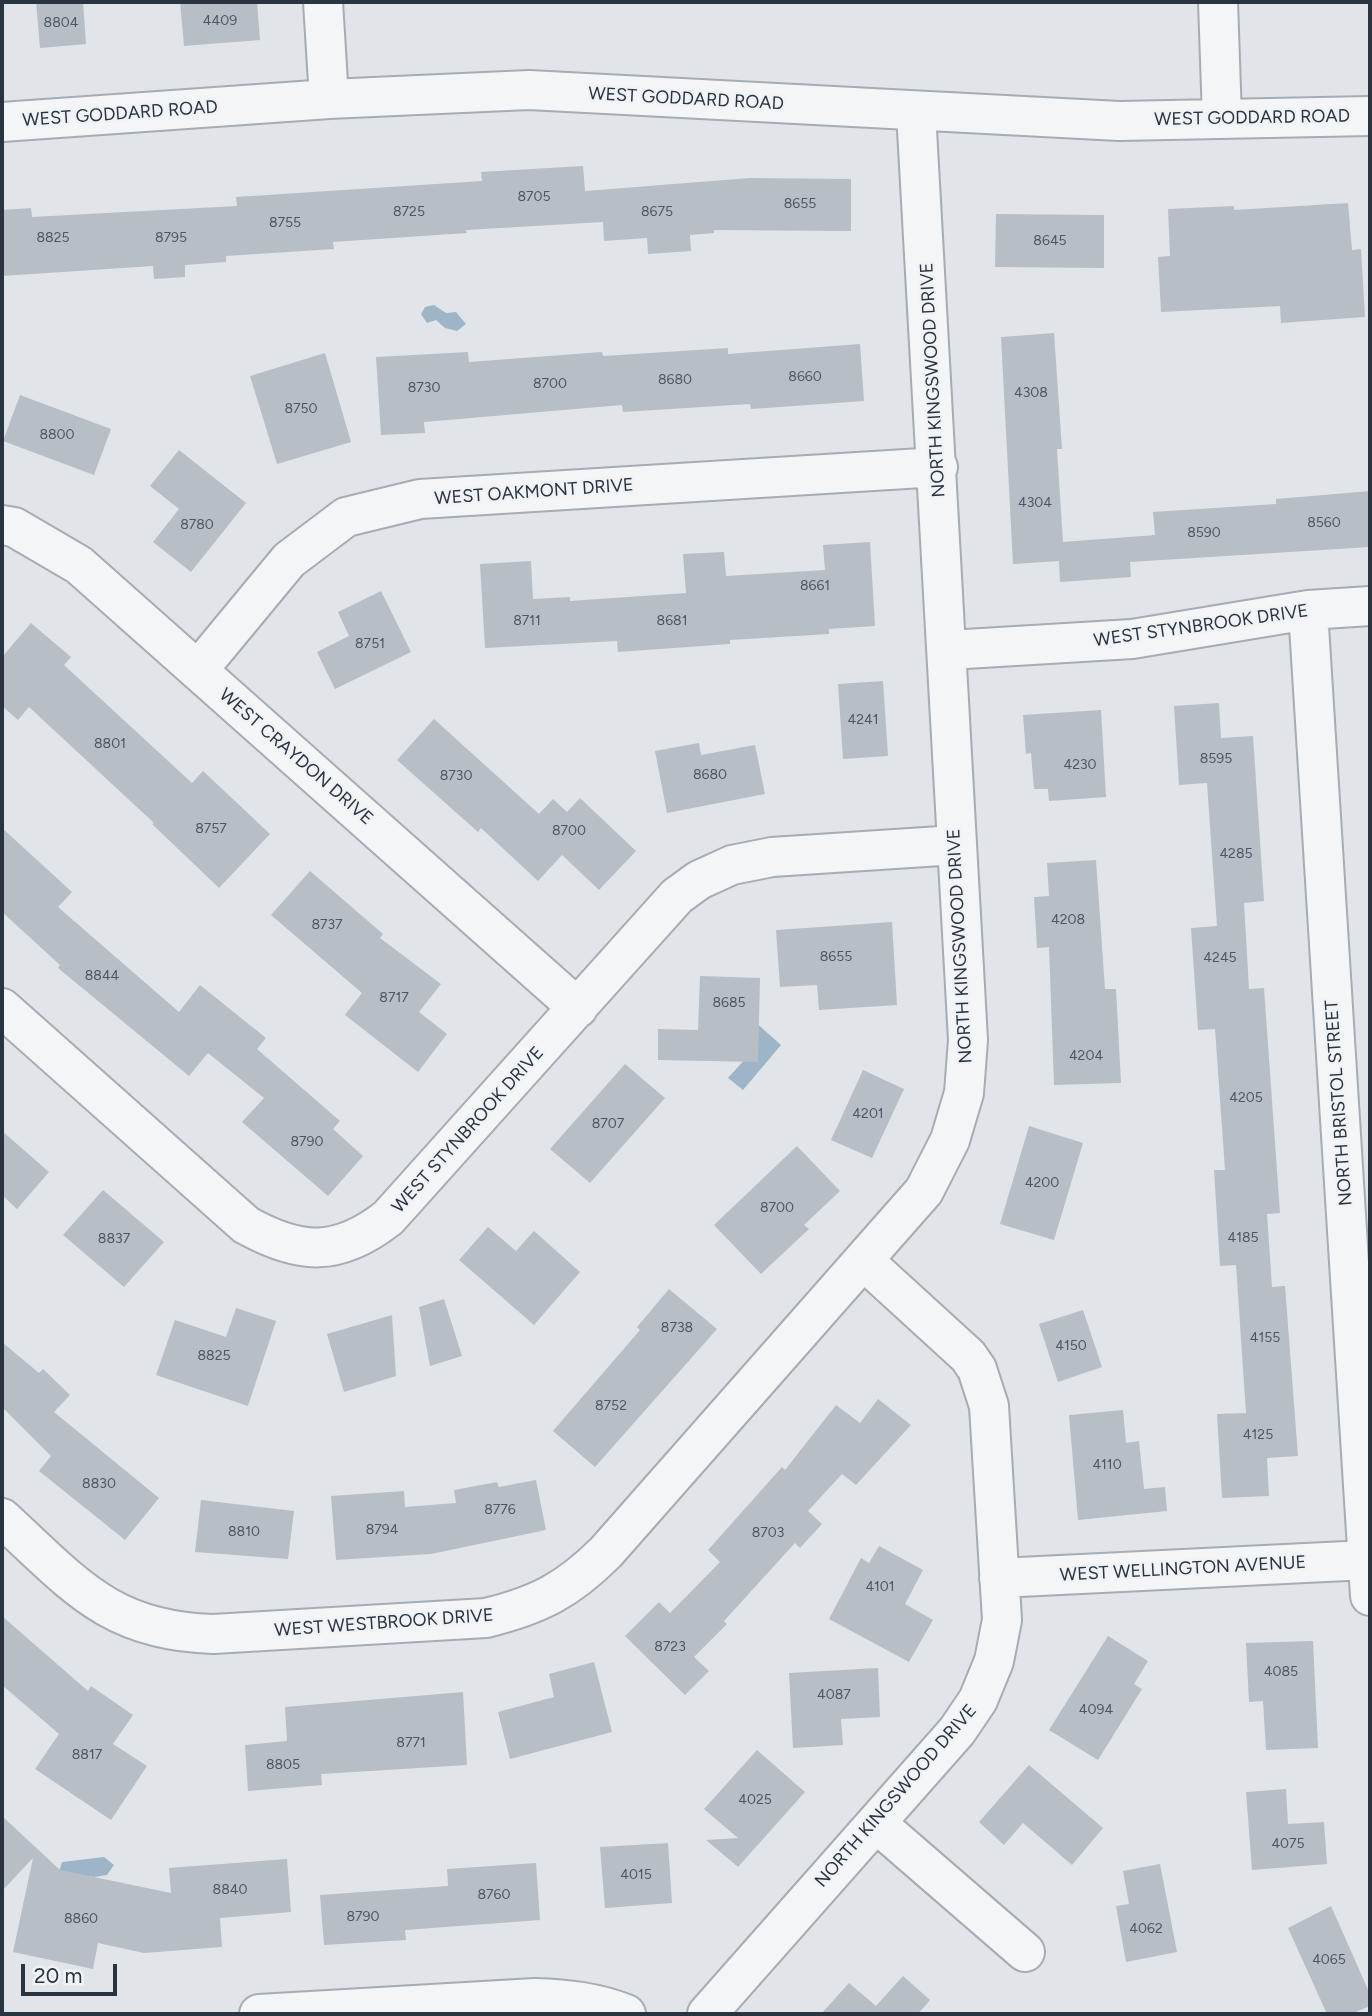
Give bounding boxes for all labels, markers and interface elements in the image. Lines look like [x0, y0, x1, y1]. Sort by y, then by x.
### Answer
house number: 4409 [203, 13, 237, 29]
house number: 8804 [44, 15, 78, 31]
street label: WEST GODDARD ROAD [588, 83, 784, 115]
street label: WEST GODDARD ROAD [22, 96, 218, 132]
street label: WEST GODDARD ROAD [1154, 105, 1350, 131]
house number: 8705 [517, 189, 551, 205]
house number: 8655 [784, 196, 816, 212]
house number: 8725 [393, 204, 425, 220]
house number: 8675 [641, 204, 673, 220]
house number: 8755 [269, 215, 301, 231]
house number: 8825 [36, 230, 70, 246]
house number: 8795 [155, 230, 187, 246]
house number: 8645 [1033, 233, 1067, 249]
street label: NORTH KINGSWOOD DRIVE [916, 262, 950, 498]
house number: 8660 [788, 369, 822, 385]
house number: 8680 [658, 372, 692, 388]
house number: 8700 [533, 376, 567, 392]
house number: 8730 [408, 380, 440, 396]
house number: 4308 [1014, 385, 1048, 401]
house number: 8750 [284, 401, 318, 417]
house number: 8800 [39, 427, 75, 443]
street label: WEST OAKMONT DRIVE [434, 474, 634, 510]
house number: 4304 [1018, 495, 1052, 511]
house number: 8560 [1307, 515, 1341, 531]
house number: 8780 [180, 517, 214, 533]
house number: 8590 [1187, 525, 1221, 541]
house number: 8661 [800, 578, 830, 594]
street label: WEST STYNBROOK DRIVE [1092, 600, 1310, 652]
house number: 8711 [513, 613, 541, 629]
house number: 8681 [657, 613, 687, 629]
house number: 8751 [355, 636, 385, 652]
street label: WEST CRAYDON DRIVE [215, 684, 377, 830]
house number: 4241 [848, 712, 878, 728]
house number: 8801 [94, 736, 126, 752]
house number: 8595 [1200, 751, 1232, 767]
house number: 4230 [1063, 757, 1097, 773]
house number: 8680 [693, 767, 727, 783]
house number: 8730 [440, 768, 472, 784]
house number: 8757 [195, 821, 227, 837]
house number: 8700 [552, 823, 586, 839]
street label: NORTH KINGSWOOD DRIVE [943, 828, 977, 1064]
house number: 4285 [1219, 846, 1253, 862]
house number: 4208 [1051, 912, 1085, 928]
house number: 8737 [311, 917, 343, 933]
house number: 8655 [820, 949, 852, 965]
house number: 4245 [1203, 950, 1237, 966]
house number: 8844 [85, 968, 119, 984]
house number: 8717 [379, 990, 409, 1006]
house number: 8685 [712, 995, 746, 1011]
street label: NORTH BRISTOL STREET [1321, 999, 1357, 1207]
street label: WEST STYNBROOK DRIVE [388, 1042, 548, 1218]
house number: 4204 [1069, 1048, 1103, 1064]
house number: 4205 [1229, 1090, 1263, 1106]
house number: 4201 [852, 1106, 884, 1122]
house number: 8707 [592, 1116, 624, 1132]
house number: 8790 [290, 1134, 324, 1150]
house number: 4200 [1025, 1175, 1059, 1191]
house number: 8700 [760, 1200, 794, 1216]
house number: 4185 [1227, 1230, 1259, 1246]
house number: 8837 [98, 1231, 130, 1247]
house number: 8738 [661, 1320, 693, 1336]
house number: 4155 [1250, 1330, 1280, 1346]
house number: 4150 [1055, 1338, 1087, 1354]
house number: 8825 [197, 1348, 231, 1364]
house number: 8752 [595, 1398, 627, 1414]
house number: 4125 [1243, 1427, 1273, 1443]
house number: 4110 [1092, 1457, 1122, 1473]
house number: 8830 [82, 1476, 116, 1492]
house number: 8776 [484, 1502, 516, 1518]
house number: 8794 [366, 1522, 398, 1538]
house number: 8810 [228, 1524, 260, 1540]
house number: 8703 [752, 1525, 784, 1541]
street label: WEST WELLINGTON AVENUE [1059, 1552, 1307, 1586]
house number: 4101 [865, 1579, 895, 1595]
street label: WEST WESTBROOK DRIVE [274, 1605, 494, 1641]
house number: 8723 [654, 1639, 686, 1655]
house number: 4085 [1264, 1664, 1298, 1680]
house number: 4087 [817, 1687, 851, 1703]
street label: NORTH KINGSWOOD DRIVE [811, 1700, 981, 1892]
house number: 4094 [1079, 1702, 1113, 1718]
house number: 8771 [396, 1735, 426, 1751]
house number: 8817 [72, 1747, 102, 1763]
house number: 8805 [266, 1757, 300, 1773]
house number: 4025 [738, 1792, 772, 1808]
house number: 4075 [1271, 1836, 1305, 1852]
house number: 4015 [620, 1867, 652, 1883]
house number: 8840 [213, 1882, 247, 1898]
house number: 8760 [477, 1887, 511, 1903]
house number: 8790 [346, 1909, 380, 1925]
house number: 8860 [64, 1911, 98, 1927]
house number: 4062 [1129, 1921, 1163, 1937]
scale bar [24, 1950, 121, 1994]
house number: 4065 [1312, 1952, 1346, 1968]
text: 20 m [34, 1963, 82, 1988]

